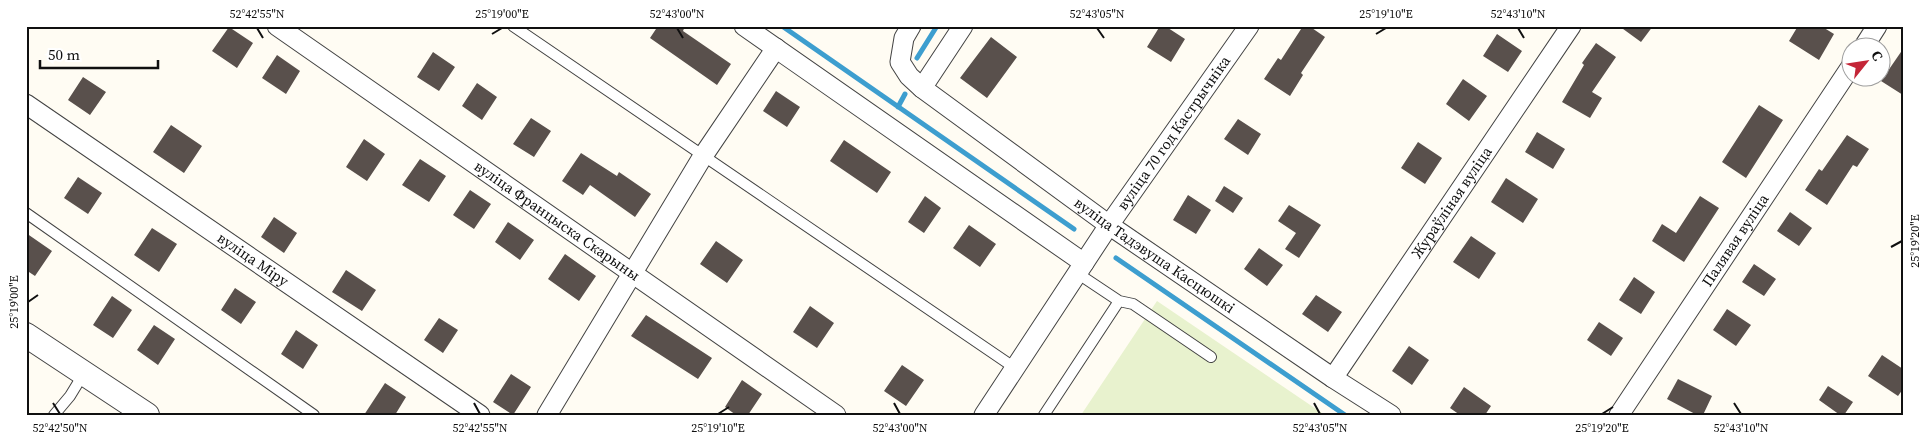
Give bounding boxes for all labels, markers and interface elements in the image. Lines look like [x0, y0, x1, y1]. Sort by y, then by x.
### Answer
text: 52°42'55"N [229, 6, 285, 22]
text: 25°19'00"E [475, 6, 529, 22]
text: 52°43'00"N [649, 6, 705, 22]
text: 52°43'05"N [1069, 6, 1125, 22]
text: 25°19'10"E [1359, 6, 1413, 22]
text: 52°43'10"N [1490, 6, 1546, 22]
scale bar [40, 38, 158, 70]
north arrow [1842, 38, 1892, 88]
text: 50 m [48, 44, 80, 65]
text: С [1866, 47, 1888, 65]
street label: вуліца 70 год Кастрычніка [1112, 51, 1235, 214]
street label: Жураўліная вуліца [1406, 142, 1497, 262]
street label: вуліца Францыска Скарыны [470, 155, 644, 285]
street label: Палявая вуліца [1696, 189, 1774, 290]
street label: вуліца Тадэвуша Касцюшкі [1070, 192, 1239, 318]
text: 25°19'20"E [1907, 214, 1923, 268]
street label: вуліца Міру [213, 227, 293, 291]
text: 25°19'00"E [6, 275, 22, 329]
text: 52°42'50"N [32, 420, 88, 436]
text: 52°42'55"N [452, 420, 508, 436]
text: 25°19'10"E [691, 420, 745, 436]
text: 52°43'00"N [872, 420, 928, 436]
text: 52°43'05"N [1292, 420, 1348, 436]
text: 25°19'20"E [1575, 420, 1629, 436]
text: 52°43'10"N [1713, 420, 1769, 436]

